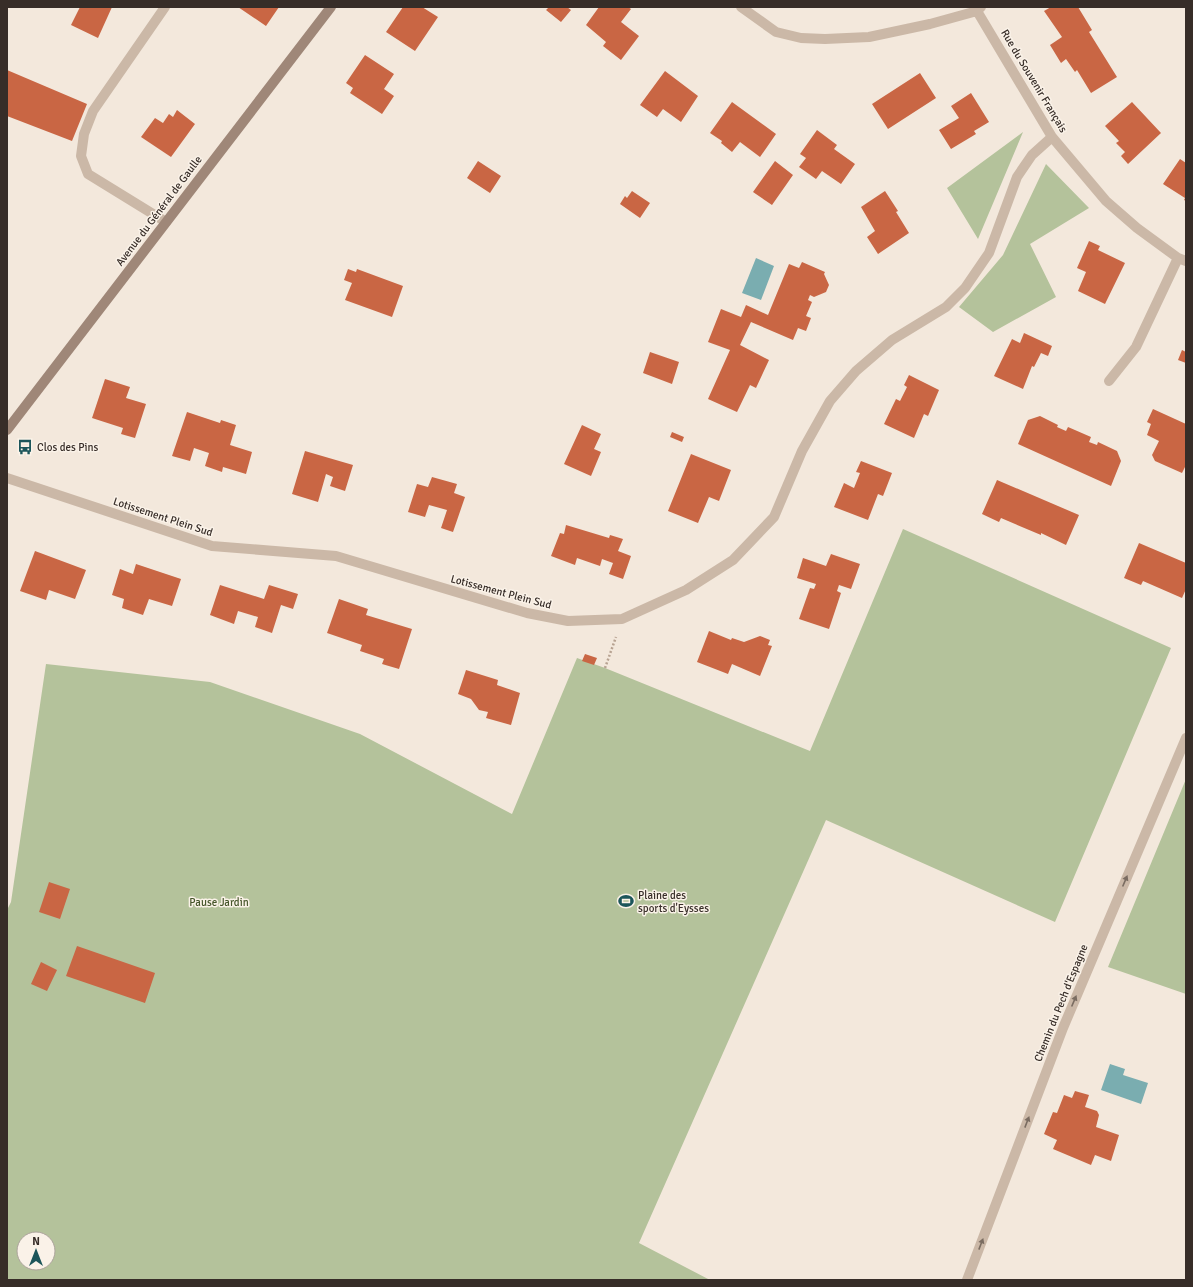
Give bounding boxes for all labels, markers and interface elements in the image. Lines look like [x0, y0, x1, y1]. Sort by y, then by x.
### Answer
street label: Rue du Souvenir Français [998, 27, 1070, 135]
street label: Avenue du Général de Gaulle [113, 153, 205, 269]
bus stop icon: Clos des Pins [16, 438, 34, 456]
place label: Clos des Pins [37, 441, 99, 454]
street label: Lotissement Plein Sud [112, 495, 215, 539]
street label: Lotissement Plein Sud [449, 572, 553, 612]
one-way arrow [1123, 875, 1129, 887]
place label: Plaine des sports d'Eysses [638, 889, 709, 915]
sports icon: Plaine des sports d'Eysses [617, 892, 635, 910]
park label: Pause Jardin [189, 896, 249, 909]
street label: Chemin du Pech d'Espagne [1031, 942, 1091, 1064]
one-way arrow [1072, 994, 1078, 1006]
one-way arrow [1025, 1115, 1031, 1127]
north arrow [16, 1231, 56, 1271]
text: N [32, 1235, 40, 1248]
one-way arrow [979, 1237, 985, 1249]

